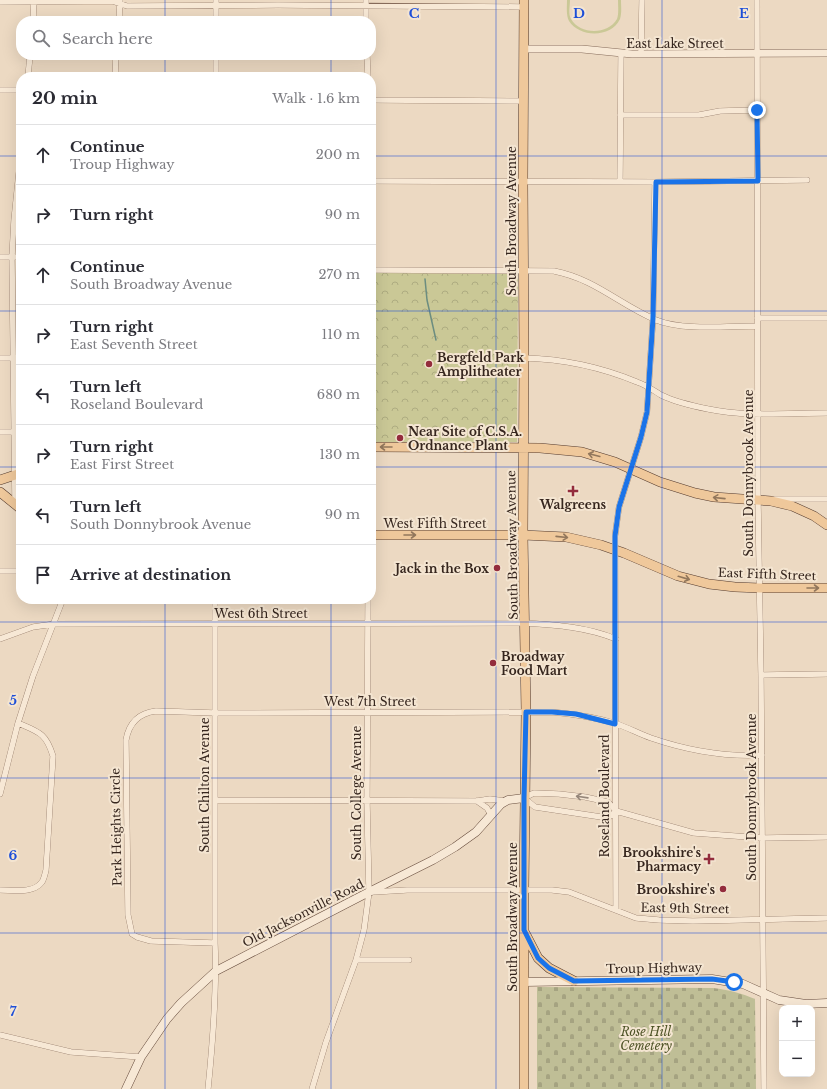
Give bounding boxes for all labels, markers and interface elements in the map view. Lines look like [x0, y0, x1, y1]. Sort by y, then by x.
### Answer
text: C [409, 5, 420, 22]
text: D [573, 5, 585, 22]
text: E [739, 5, 749, 22]
search box [16, 16, 376, 60]
icon: search [30, 27, 52, 49]
text: Search here [62, 29, 153, 48]
street label: East Lake Street [626, 36, 724, 51]
text: 20 min [32, 88, 98, 109]
text: Walk · 1.6 km [272, 90, 360, 107]
route end [748, 101, 766, 119]
text: Continue [70, 137, 145, 156]
icon: ahead [32, 144, 54, 166]
text: 200 m [316, 146, 360, 163]
street label: South Broadway Avenue [504, 146, 519, 296]
text: Troup Highway [70, 156, 174, 173]
icon: right [32, 204, 54, 226]
text: Turn right [70, 205, 153, 224]
text: 90 m [325, 206, 360, 223]
text: Continue [70, 257, 145, 276]
icon: ahead [32, 264, 54, 286]
text: 270 m [319, 266, 360, 283]
text: South Broadway Avenue [70, 276, 232, 293]
text: Turn right [70, 317, 153, 336]
icon: right [32, 324, 54, 346]
text: 110 m [321, 326, 360, 343]
text: East Seventh Street [70, 336, 198, 353]
place label: Bergfeld Park Amplitheater [436, 350, 525, 379]
marker: Bergfeld Park Amplitheater [424, 359, 434, 369]
text: Turn left [70, 377, 141, 396]
icon: left [32, 384, 54, 406]
text: 680 m [317, 386, 360, 403]
street label: South Donnybrook Avenue [741, 389, 756, 557]
text: Roseland Boulevard [70, 396, 203, 413]
place label: Near Site of C.S.A. Ordnance Plant [408, 424, 522, 453]
marker: Near Site of C.S.A. Ordnance Plant [395, 433, 405, 443]
text: Turn right [70, 437, 153, 456]
one-way arrow [380, 443, 393, 451]
icon: right [32, 444, 54, 466]
text: 130 m [319, 446, 360, 463]
one-way arrow [588, 451, 601, 459]
text: East First Street [70, 456, 174, 473]
street label: South Broadway Avenue [503, 470, 521, 620]
marker: Walgreens [568, 486, 578, 496]
one-way arrow [713, 494, 726, 502]
text: Turn left [70, 497, 141, 516]
place label: Walgreens [539, 497, 607, 512]
icon: left [32, 504, 54, 526]
text: 90 m [325, 506, 360, 523]
text: South Donnybrook Avenue [70, 516, 251, 533]
street label: West Fifth Street [383, 516, 487, 531]
one-way arrow [403, 531, 416, 539]
one-way arrow [555, 533, 568, 541]
place label: Jack in the Box [392, 561, 489, 576]
marker: Jack in the Box [492, 563, 502, 573]
icon: arrive [32, 564, 54, 586]
text: Arrive at destination [70, 565, 231, 584]
street label: East Fifth Street [718, 565, 817, 583]
one-way arrow [678, 575, 691, 582]
one-way arrow [806, 584, 819, 592]
street label: West 6th Street [213, 606, 308, 621]
place label: Broadway Food Mart [501, 649, 568, 678]
marker: Broadway Food Mart [488, 658, 498, 668]
text: 5 [9, 692, 17, 709]
street label: West 7th Street [323, 694, 416, 709]
street label: South Donnybrook Avenue [744, 713, 759, 881]
street label: South Chilton Avenue [197, 717, 212, 853]
street label: South College Avenue [349, 726, 364, 860]
street label: Roseland Boulevard [597, 734, 612, 858]
street label: Park Heights Circle [107, 768, 125, 886]
one-way arrow [576, 793, 589, 801]
street label: South Broadway Avenue [505, 842, 520, 992]
place label: Brookshire's Pharmacy [622, 845, 701, 874]
text: 6 [9, 847, 18, 864]
marker: Brookshire's Pharmacy [704, 854, 714, 864]
street label: Old Jacksonville Road [240, 876, 366, 950]
place label: Brookshire's [636, 882, 715, 897]
marker: Brookshire's [718, 884, 728, 894]
street label: East 9th Street [640, 900, 730, 916]
street label: Troup Highway [606, 960, 703, 976]
route start [725, 973, 743, 991]
text: 7 [10, 1003, 17, 1020]
map controls [779, 1005, 815, 1077]
button: + [779, 1005, 815, 1041]
park label: Rose Hill Cemetery [620, 1024, 673, 1053]
button: − [779, 1041, 815, 1077]

